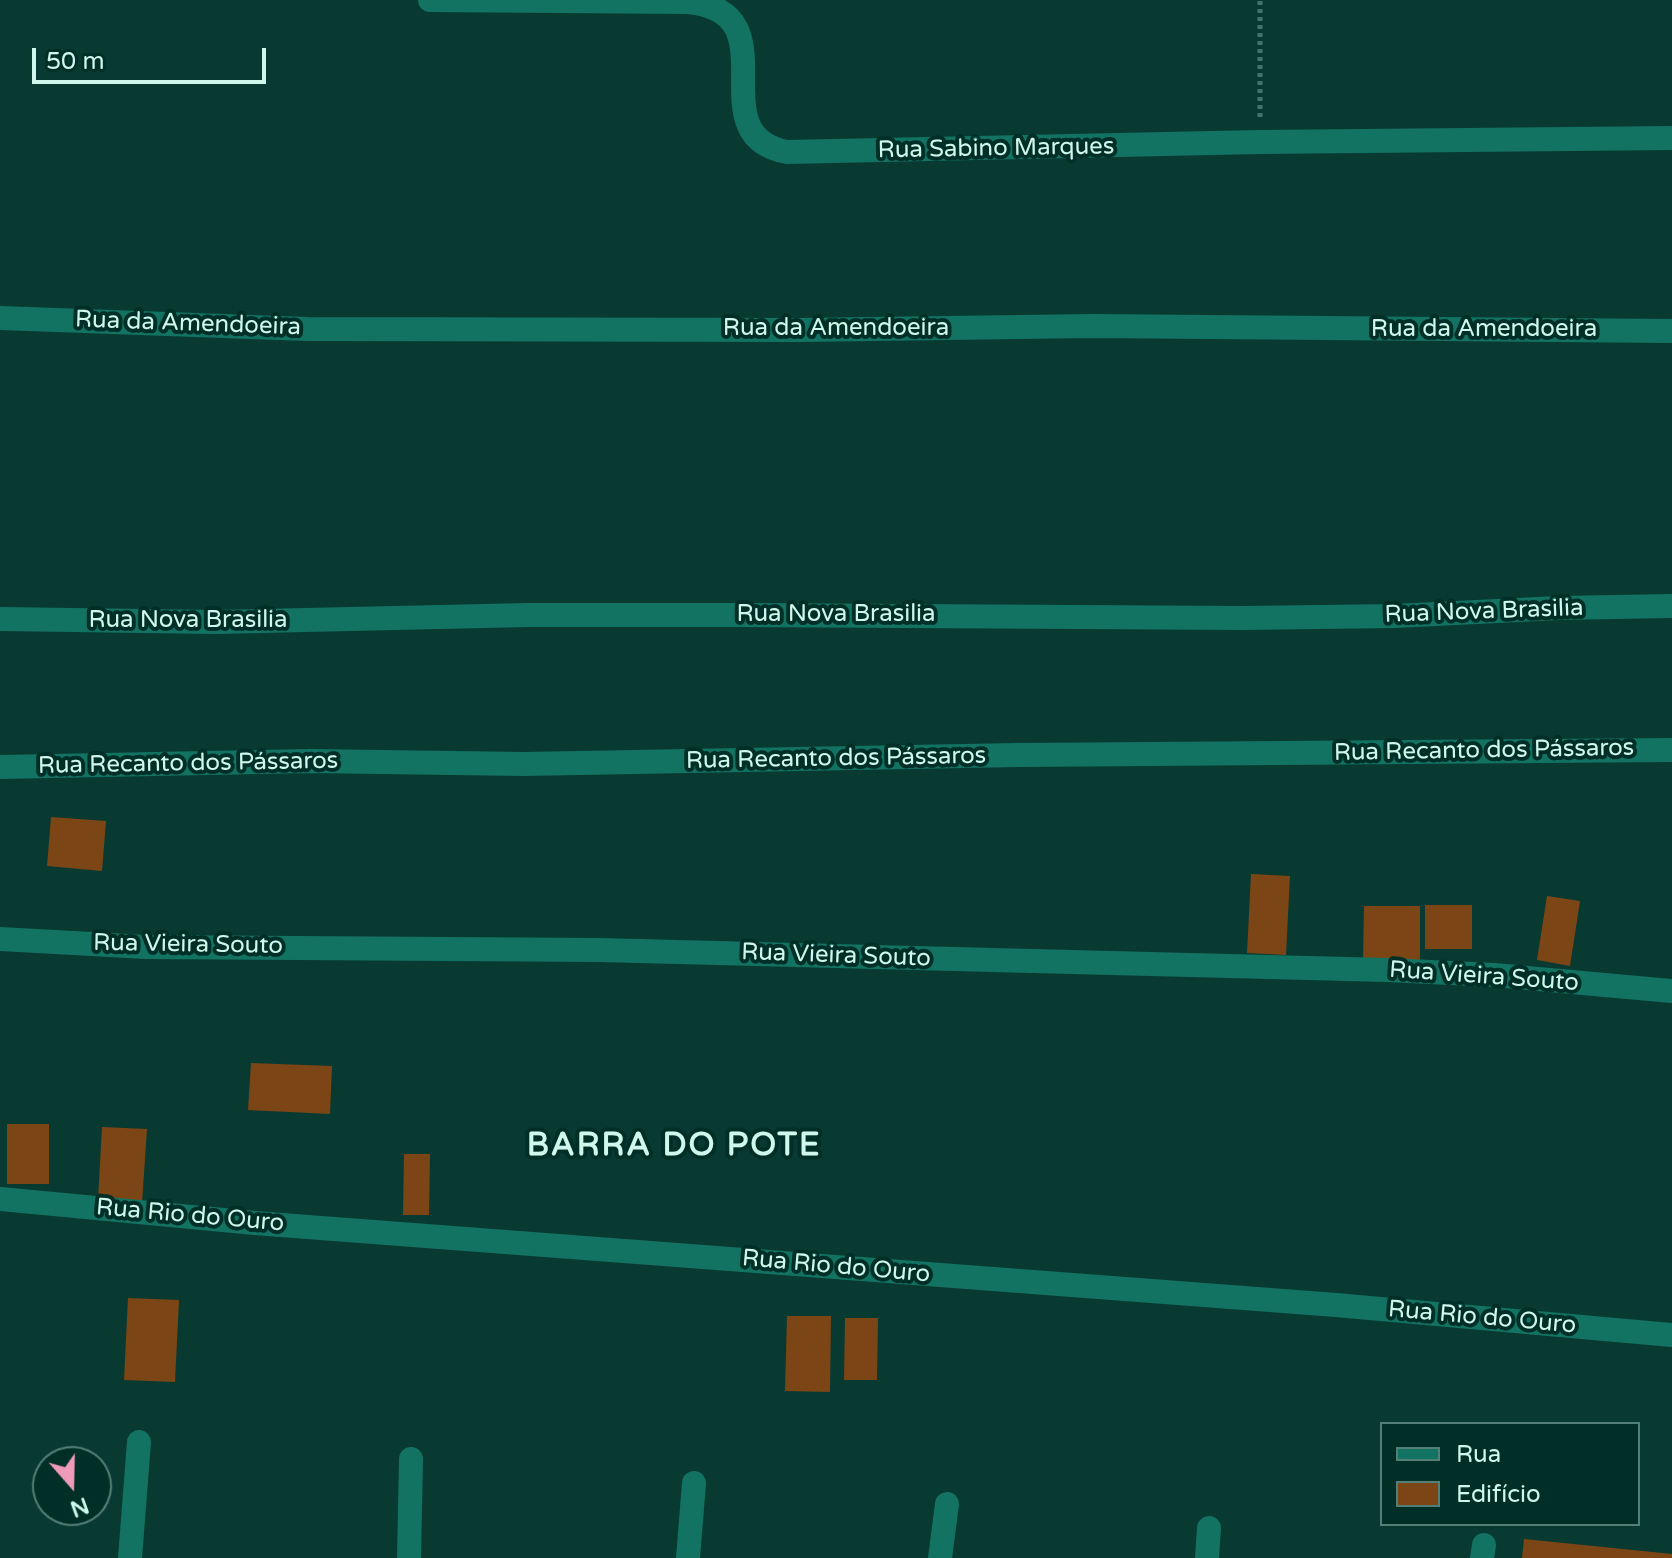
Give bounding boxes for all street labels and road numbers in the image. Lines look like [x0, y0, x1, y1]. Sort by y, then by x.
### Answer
street label: Rua Sabino Marques [877, 133, 1115, 165]
street label: Rua da Amendoeira [74, 306, 302, 342]
street label: Rua da Amendoeira [723, 315, 949, 343]
street label: Rua da Amendoeira [1371, 316, 1597, 344]
street label: Rua Nova Brasilia [1384, 594, 1584, 630]
street label: Rua Nova Brasilia [736, 601, 936, 629]
street label: Rua Nova Brasilia [88, 607, 288, 635]
street label: Rua Recanto dos Pássaros [1334, 734, 1634, 768]
street label: Rua Recanto dos Pássaros [686, 742, 986, 776]
street label: Rua Recanto dos Pássaros [38, 747, 338, 781]
street label: Rua Vieira Souto [93, 929, 283, 961]
street label: Rua Vieira Souto [741, 938, 931, 974]
street label: Rua Vieira Souto [1388, 956, 1580, 998]
street label: Rua Rio do Ouro [95, 1193, 285, 1239]
street label: Rua Rio do Ouro [741, 1244, 931, 1290]
street label: Rua Rio do Ouro [1387, 1295, 1577, 1341]

